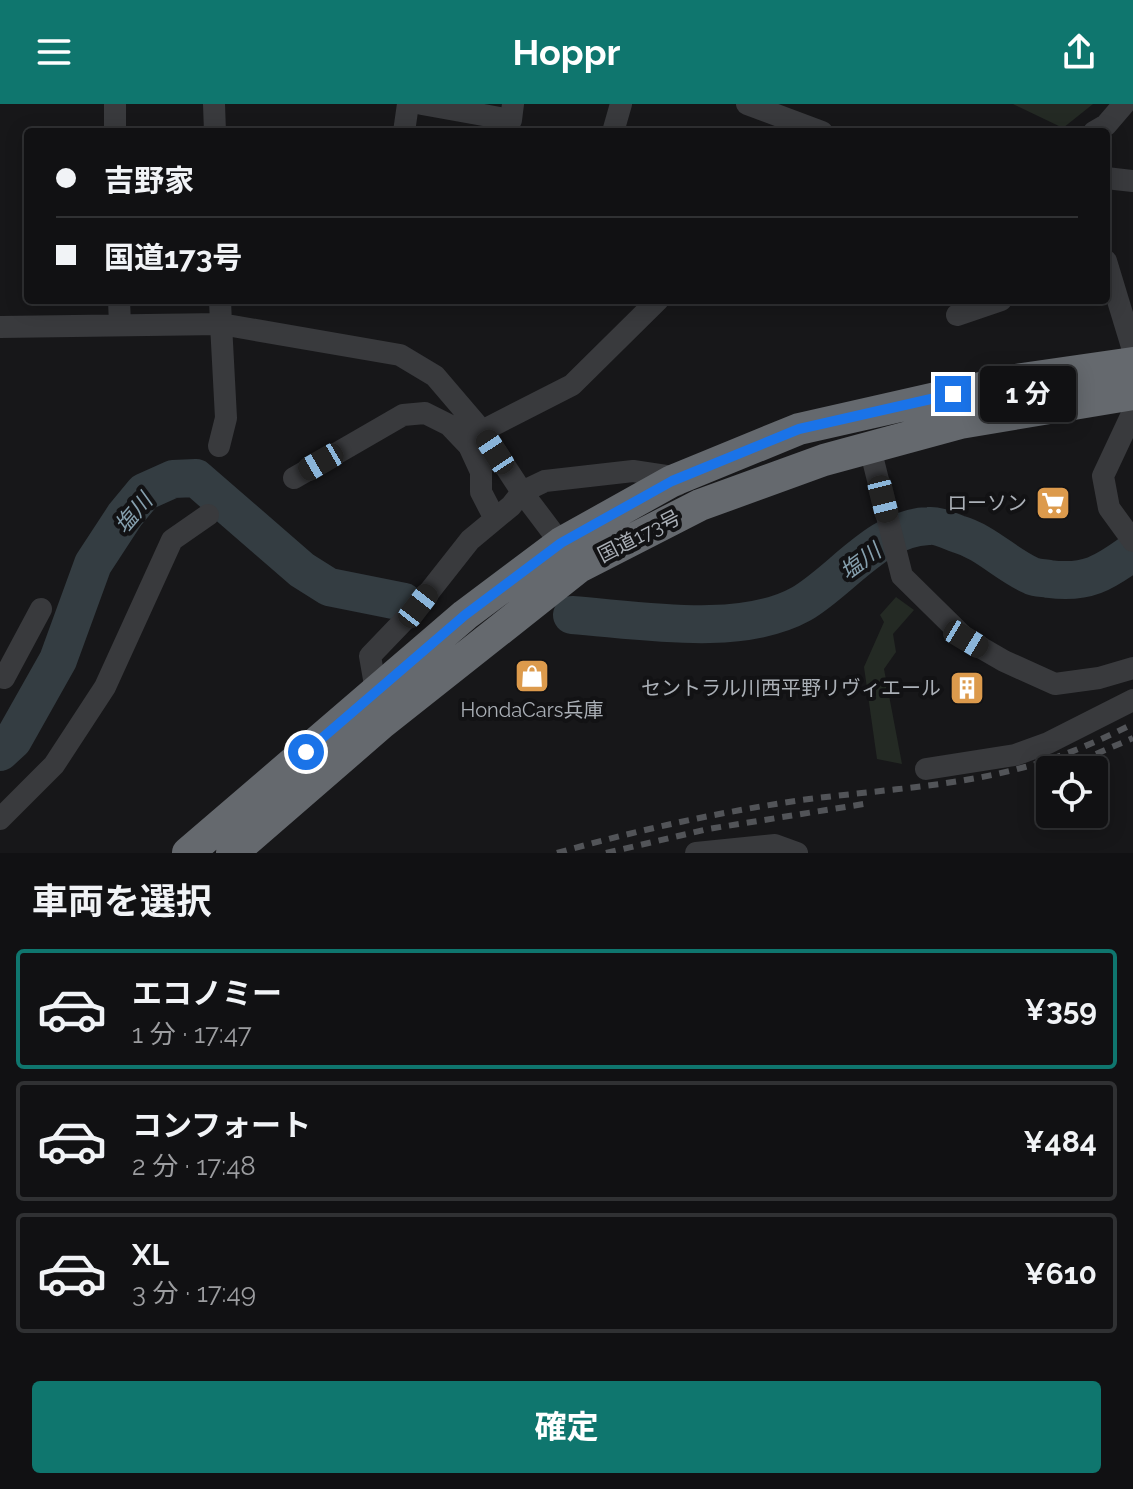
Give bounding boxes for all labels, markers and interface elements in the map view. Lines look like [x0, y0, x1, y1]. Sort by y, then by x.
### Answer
icon: menu [32, 30, 76, 74]
icon: share [1057, 30, 1101, 74]
text: Hoppr [513, 31, 620, 73]
text: 吉野家 [104, 163, 194, 198]
text: 国道173号 [104, 240, 242, 275]
callout: 1 分 [981, 366, 1077, 422]
route end [935, 376, 971, 412]
text: 1 分 [1005, 379, 1051, 409]
car [472, 425, 518, 479]
car [294, 440, 348, 484]
car [866, 473, 900, 525]
supermarket icon: ローソン [1034, 484, 1072, 522]
water label: 塩川 [109, 486, 158, 538]
place label: ローソン [947, 491, 1027, 515]
street label: 国道173号 [594, 505, 684, 567]
water label: 塩川 [835, 536, 887, 584]
car [394, 580, 442, 632]
car [939, 616, 993, 662]
shop icon: HondaCars兵庫 [513, 657, 551, 695]
building icon: セントラル川西平野リヴィエール [948, 669, 986, 707]
place label: セントラル川西平野リヴィエール [641, 676, 941, 700]
place label: HondaCars兵庫 [461, 698, 603, 722]
route start [288, 734, 324, 770]
map controls [1036, 756, 1108, 828]
button: locate [1036, 756, 1108, 828]
text: 車両を選択 [32, 880, 212, 922]
icon: car [36, 973, 108, 1045]
text: エコノミー [132, 976, 282, 1011]
text: ¥359 [1025, 992, 1097, 1027]
text: 1 分 · 17:47 [132, 1019, 252, 1049]
icon: car [36, 1105, 108, 1177]
text: コンフォート [132, 1108, 311, 1143]
text: ¥484 [1023, 1124, 1097, 1159]
text: 2 分 · 17:48 [132, 1151, 256, 1181]
icon: car [36, 1237, 108, 1309]
text: XL [132, 1237, 169, 1272]
text: ¥610 [1024, 1256, 1097, 1291]
text: 3 分 · 17:49 [132, 1278, 256, 1308]
button: 確定 [32, 1381, 1101, 1473]

